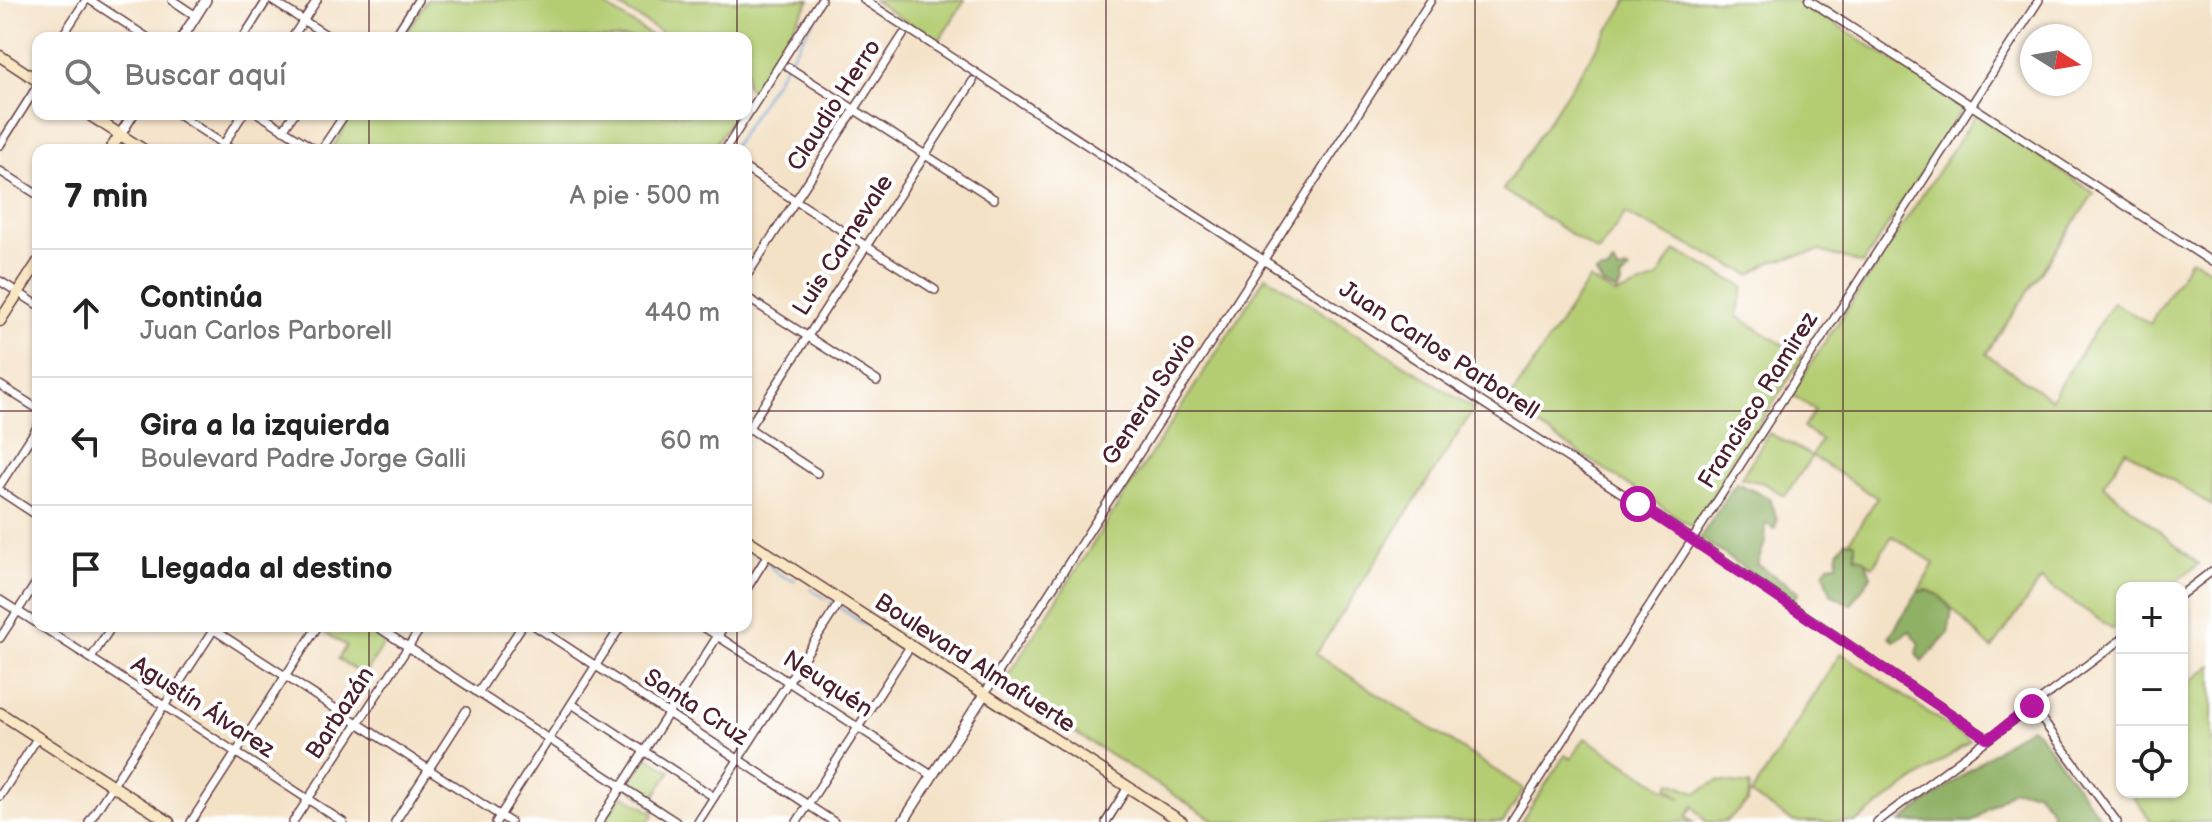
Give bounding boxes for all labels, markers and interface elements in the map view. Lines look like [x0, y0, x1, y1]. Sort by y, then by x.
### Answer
north arrow [2020, 24, 2092, 96]
search box [32, 32, 752, 120]
street label: Claudio Herro [781, 34, 887, 176]
icon: search [60, 54, 104, 98]
text: Buscar aquí [124, 58, 286, 94]
street label: Luis Carnevale [787, 169, 899, 321]
text: 7 min [64, 176, 148, 217]
text: A pie · 500 m [570, 181, 720, 212]
street label: Juan Carlos Parborell [1334, 274, 1544, 426]
text: Continúa [140, 280, 263, 316]
icon: ahead [64, 291, 108, 335]
text: 440 m [644, 298, 720, 329]
street label: Francisco Ramirez [1692, 306, 1824, 494]
text: Juan Carlos Parborell [140, 316, 392, 347]
street label: General Savio [1095, 327, 1203, 471]
text: Gira a la izquierda [140, 408, 390, 444]
icon: left [64, 419, 108, 463]
text: 60 m [660, 426, 720, 457]
text: Boulevard Padre Jorge Galli [140, 444, 466, 475]
route start [1620, 486, 1656, 522]
icon: arrive [64, 547, 108, 591]
text: Llegada al destino [140, 551, 393, 587]
map controls [2116, 582, 2188, 798]
button: + [2116, 582, 2188, 654]
street label: Boulevard Almafuerte [869, 587, 1081, 739]
street label: Neuquén [778, 644, 878, 724]
street label: Agustín Álvarez [126, 649, 281, 764]
button: − [2116, 654, 2188, 726]
street label: Barbazán [299, 661, 381, 765]
street label: Santa Cruz [638, 662, 754, 752]
route end [2014, 688, 2050, 724]
button: locate [2116, 726, 2188, 798]

